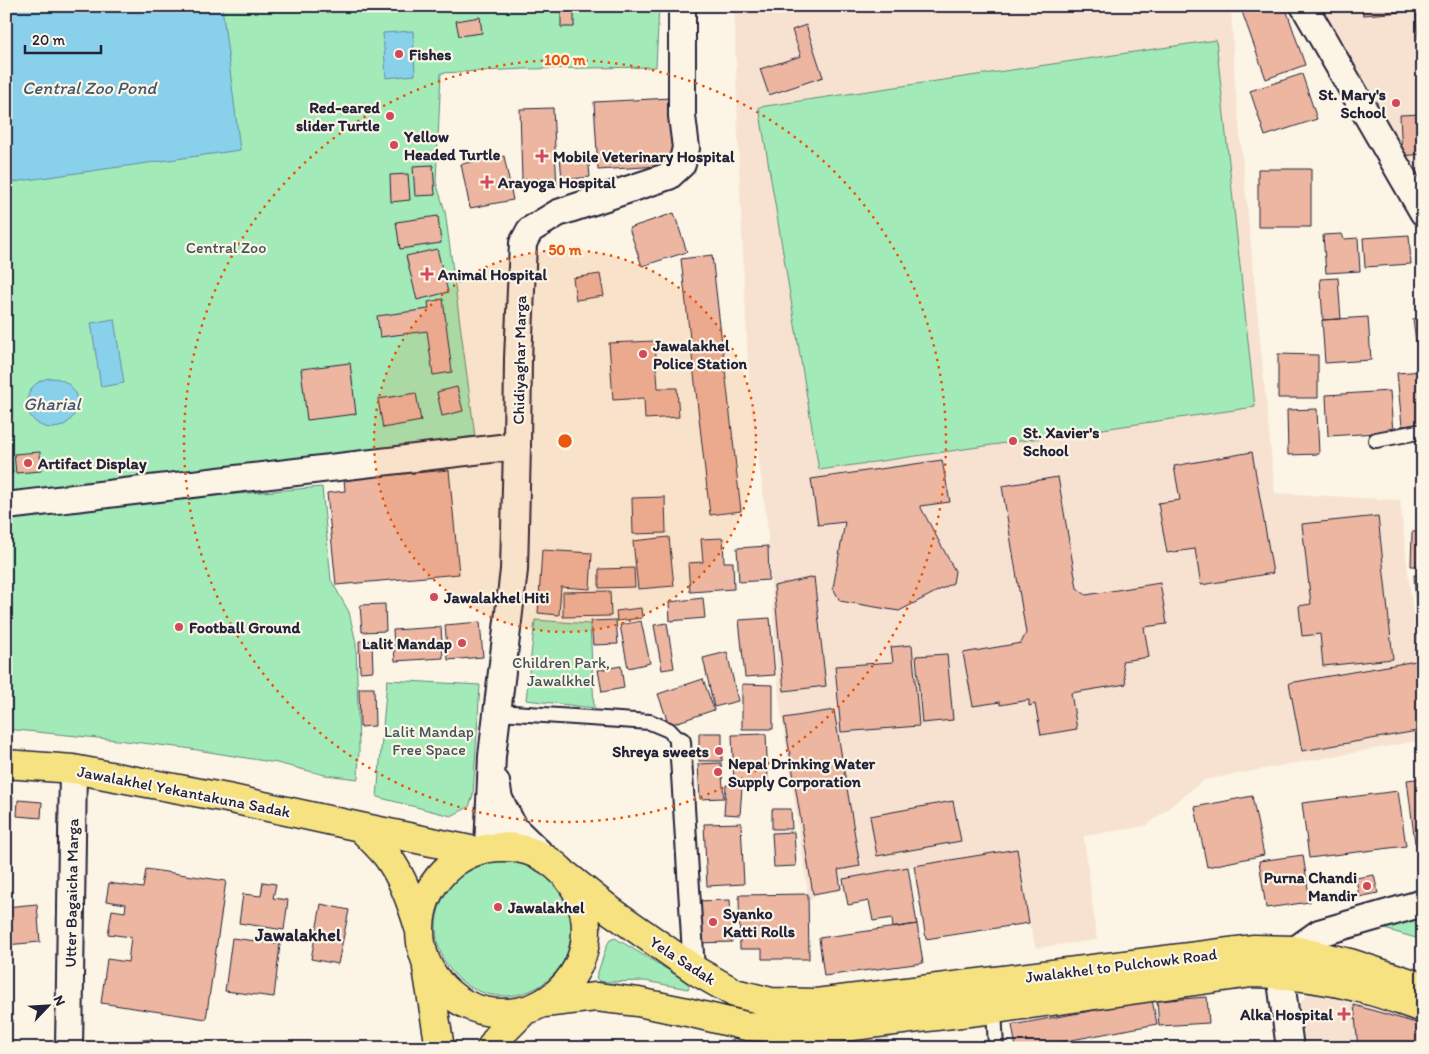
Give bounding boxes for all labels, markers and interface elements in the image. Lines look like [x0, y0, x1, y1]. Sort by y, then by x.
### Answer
scale bar [25, 22, 101, 54]
text: 20 m [32, 31, 66, 49]
place label: Fishes [409, 45, 451, 64]
marker: Fishes [393, 48, 405, 60]
text: 100 m [544, 51, 586, 69]
water label: Central Zoo Pond [22, 77, 158, 99]
place label: St. Mary's School [1318, 85, 1386, 122]
marker: St. Mary's School [1390, 97, 1402, 109]
place label: Red-eared slider Turtle [296, 98, 380, 135]
marker: Red-eared slider Turtle [384, 110, 396, 122]
place label: Yellow Headed Turtle [403, 127, 501, 164]
marker: Yellow Headed Turtle [388, 139, 400, 151]
place label: Mobile Veterinary Hospital [553, 147, 735, 167]
marker: Mobile Veterinary Hospital [535, 149, 549, 163]
place label: Arayoga Hospital [497, 173, 616, 193]
marker: Arayoga Hospital [480, 175, 494, 189]
park label: Central Zoo [186, 238, 266, 257]
text: 50 m [548, 241, 582, 259]
place label: Animal Hospital [437, 265, 547, 285]
marker: Animal Hospital [420, 267, 434, 281]
street label: Chidiyaghar Marga [509, 294, 530, 425]
place label: Jawalakhel Police Station [652, 336, 748, 373]
marker: Jawalakhel Police Station [637, 348, 649, 360]
water label: Gharial [23, 393, 83, 415]
place label: St. Xavier's School [1023, 423, 1099, 460]
centre of rings [556, 432, 574, 450]
marker: St. Xavier's School [1007, 435, 1019, 447]
place label: Artifact Display [37, 454, 147, 474]
marker: Artifact Display [22, 457, 34, 469]
place label: Jawalakhel Hiti [443, 588, 549, 607]
marker: Jawalakhel Hiti [428, 591, 440, 603]
place label: Football Ground [189, 618, 300, 637]
marker: Football Ground [173, 621, 185, 633]
place label: Lalit Mandap [362, 634, 452, 654]
marker: Lalit Mandap [456, 637, 468, 649]
park label: Children Park, Jawalkhel [512, 653, 610, 690]
park label: Lalit Mandap Free Space [384, 722, 474, 759]
place label: Shreya sweets [612, 742, 709, 762]
marker: Shreya sweets [713, 745, 725, 757]
place label: Nepal Drinking Water Supply Corporation [728, 754, 876, 792]
street label: Jawalakhel Yekantakuna Sadak [76, 761, 293, 822]
marker: Nepal Drinking Water Supply Corporation [712, 766, 724, 778]
street label: Utter Bagaicha Marga [61, 818, 82, 968]
place label: Purna Chandi Mandir [1264, 868, 1358, 905]
marker: Purna Chandi Mandir [1361, 880, 1373, 892]
place label: Jawalakhel [507, 898, 585, 917]
marker: Jawalakhel [492, 901, 504, 913]
place label: Syanko Katti Rolls [723, 904, 795, 941]
marker: Syanko Katti Rolls [707, 916, 719, 928]
district label: Jawalakhel [254, 924, 342, 946]
street label: Yela Sadak [646, 932, 720, 989]
street label: Jwalakhel to Pulchowk Road [1024, 944, 1218, 987]
north arrow [22, 982, 72, 1032]
text: N [50, 993, 69, 1009]
place label: Alka Hospital [1239, 1005, 1333, 1025]
marker: Alka Hospital [1337, 1007, 1351, 1021]

